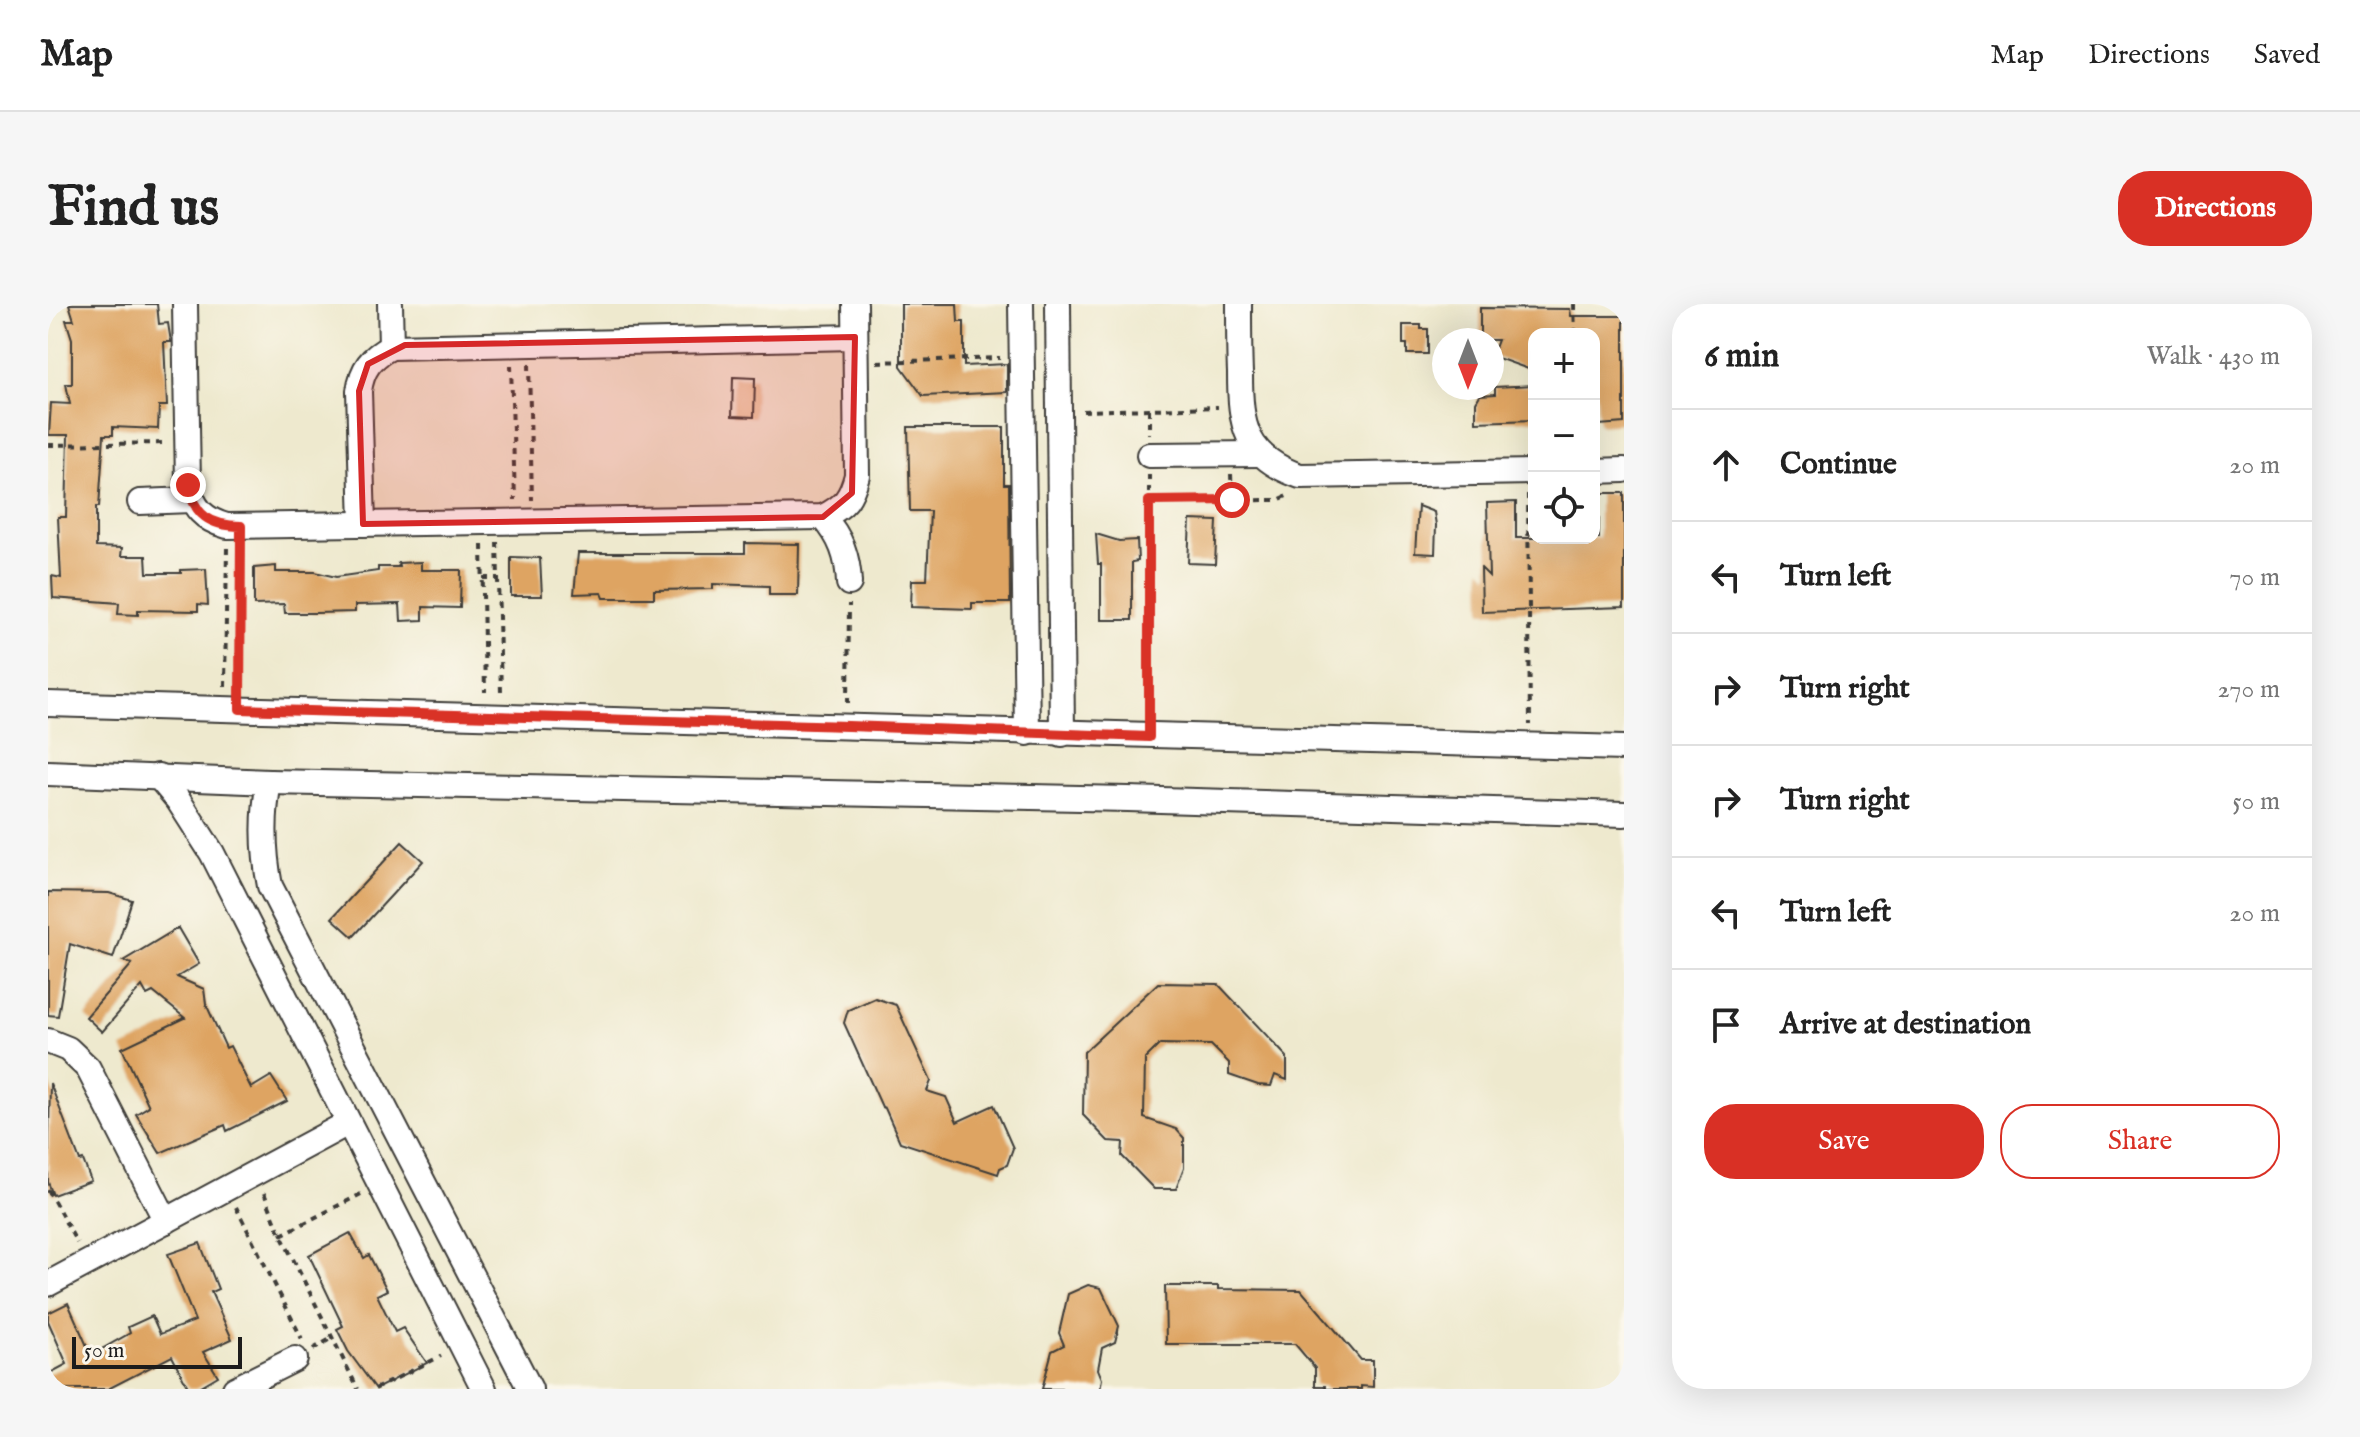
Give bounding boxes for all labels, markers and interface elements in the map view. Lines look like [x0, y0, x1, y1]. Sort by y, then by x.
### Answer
text: Map [40, 31, 113, 79]
text: Map [1990, 38, 2044, 73]
text: Directions [2088, 38, 2210, 73]
text: Saved [2254, 38, 2320, 73]
button: Directions [2118, 171, 2312, 246]
text: Find us [48, 173, 219, 244]
north arrow [1432, 328, 1504, 400]
map controls [1528, 328, 1600, 544]
button: + [1528, 328, 1600, 400]
text: 6 min [1704, 335, 1779, 378]
text: Walk · 430 m [2146, 340, 2280, 373]
button: − [1528, 400, 1600, 472]
icon: ahead [1704, 443, 1748, 487]
text: Continue [1780, 446, 1897, 484]
text: 20 m [2229, 449, 2280, 482]
route end [170, 467, 206, 503]
button: locate [1528, 472, 1600, 544]
route start [1214, 482, 1250, 518]
icon: left [1704, 555, 1748, 599]
text: Turn left [1780, 558, 1891, 596]
text: 70 m [2229, 561, 2280, 594]
icon: right [1704, 667, 1748, 711]
text: Turn right [1780, 670, 1910, 708]
text: 270 m [2217, 673, 2280, 706]
icon: right [1704, 779, 1748, 823]
text: Turn right [1780, 782, 1910, 820]
text: 50 m [2232, 785, 2280, 818]
icon: left [1704, 891, 1748, 935]
text: Turn left [1780, 894, 1891, 932]
text: 20 m [2229, 897, 2280, 930]
icon: arrive [1704, 1003, 1748, 1047]
text: Arrive at destination [1780, 1006, 2031, 1044]
button: Save [1704, 1104, 1984, 1179]
button: Share [2000, 1104, 2280, 1179]
scale bar [72, 1333, 242, 1369]
text: 50 m [84, 1337, 125, 1365]

